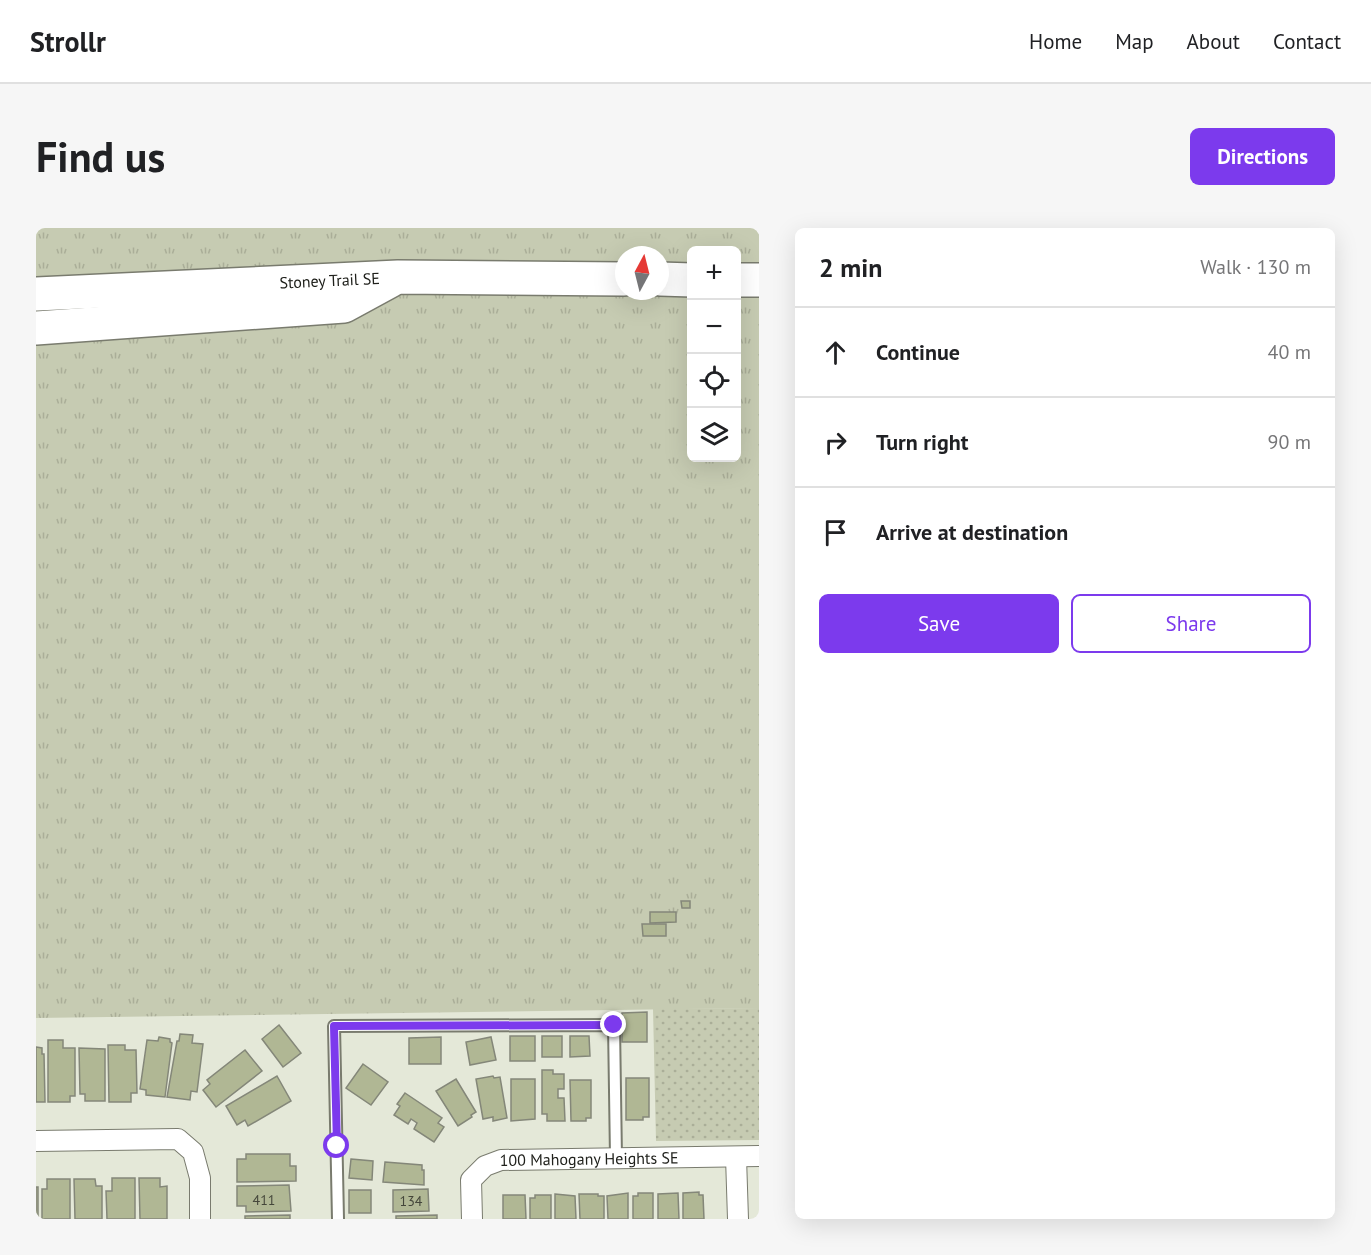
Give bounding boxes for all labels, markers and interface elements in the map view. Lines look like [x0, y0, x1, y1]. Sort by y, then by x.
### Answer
text: Strollr [30, 23, 106, 60]
text: Home [1029, 28, 1082, 55]
text: Map [1115, 28, 1154, 55]
text: About [1187, 28, 1240, 55]
text: Contact [1273, 28, 1341, 55]
button: Directions [1190, 128, 1335, 185]
text: Find us [36, 129, 165, 184]
north arrow [615, 246, 669, 300]
map controls [687, 246, 741, 462]
button: + [687, 246, 741, 300]
text: 2 min [819, 251, 882, 284]
text: Walk · 130 m [1200, 254, 1311, 280]
street label: Stoney Trail SE [279, 268, 380, 293]
button: − [687, 300, 741, 354]
icon: ahead [819, 336, 852, 369]
text: Continue [876, 338, 960, 366]
text: 40 m [1268, 339, 1311, 365]
button: locate [687, 354, 741, 408]
button: layers [687, 408, 741, 462]
icon: right [819, 426, 852, 459]
text: Turn right [876, 428, 968, 456]
text: 90 m [1268, 429, 1311, 455]
icon: arrive [819, 516, 852, 549]
text: Arrive at destination [876, 518, 1068, 546]
button: Save [819, 594, 1059, 653]
button: Share [1071, 594, 1311, 653]
route end [600, 1011, 626, 1037]
route start [323, 1132, 349, 1158]
street label: 100 Mahogany Heights SE [499, 1147, 679, 1170]
house number: 411 [253, 1191, 275, 1209]
house number: 134 [400, 1192, 423, 1210]

